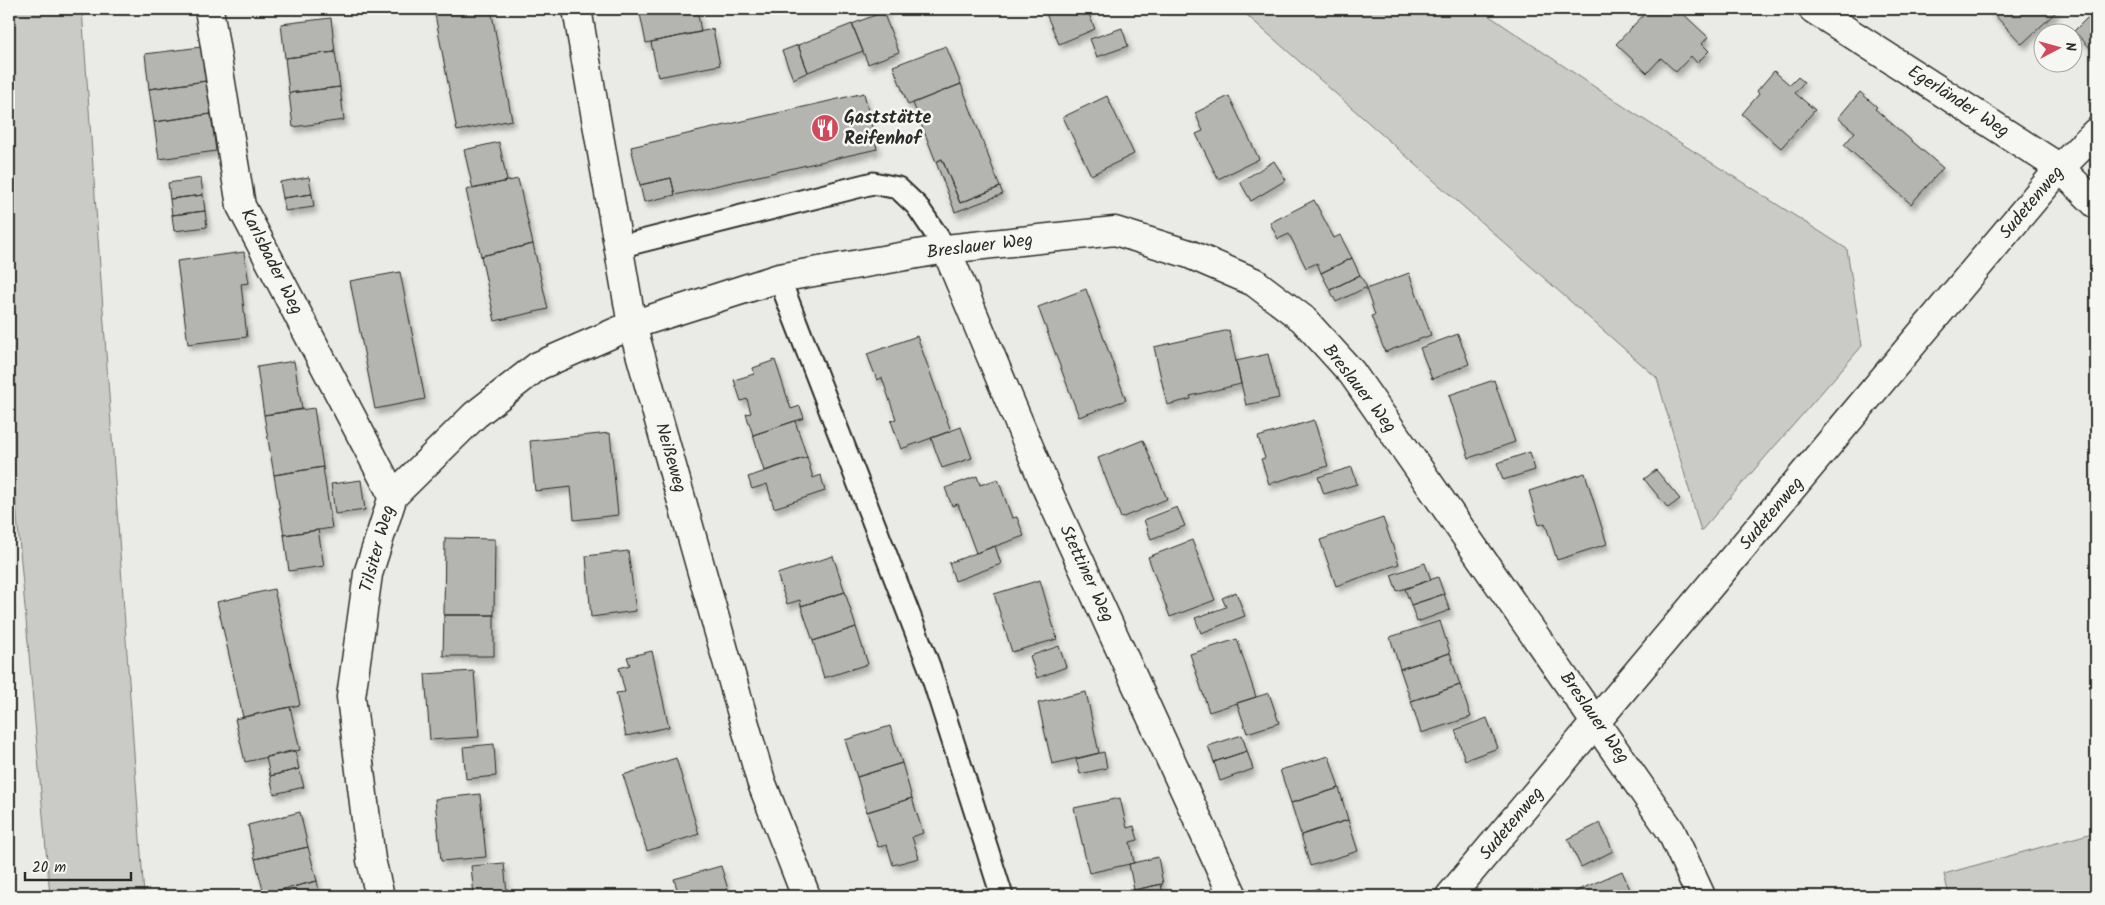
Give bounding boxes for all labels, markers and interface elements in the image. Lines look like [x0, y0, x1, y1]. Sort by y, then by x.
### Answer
north arrow [2032, 22, 2082, 72]
text: N [2059, 41, 2081, 52]
street label: Egerländer Weg [1901, 58, 2015, 146]
place label: Gaststätte Reifenhof [844, 104, 932, 154]
restaurant icon: Gaststätte Reifenhof [810, 113, 840, 143]
street label: Sudetenweg [1992, 160, 2072, 246]
street label: Karlsbader Weg [232, 204, 310, 320]
street label: Breslauer Weg [925, 226, 1035, 268]
street label: Breslauer Weg [1315, 338, 1403, 440]
street label: Neißeweg [646, 419, 694, 497]
street label: Sudetenweg [1732, 471, 1812, 557]
street label: Tilsiter Weg [352, 502, 404, 596]
street label: Stettiner Weg [1051, 521, 1121, 627]
street label: Breslauer Weg [1552, 666, 1636, 770]
street label: Sudetenweg [1472, 781, 1552, 867]
scale bar [25, 850, 131, 882]
text: 20 m [32, 856, 66, 880]

